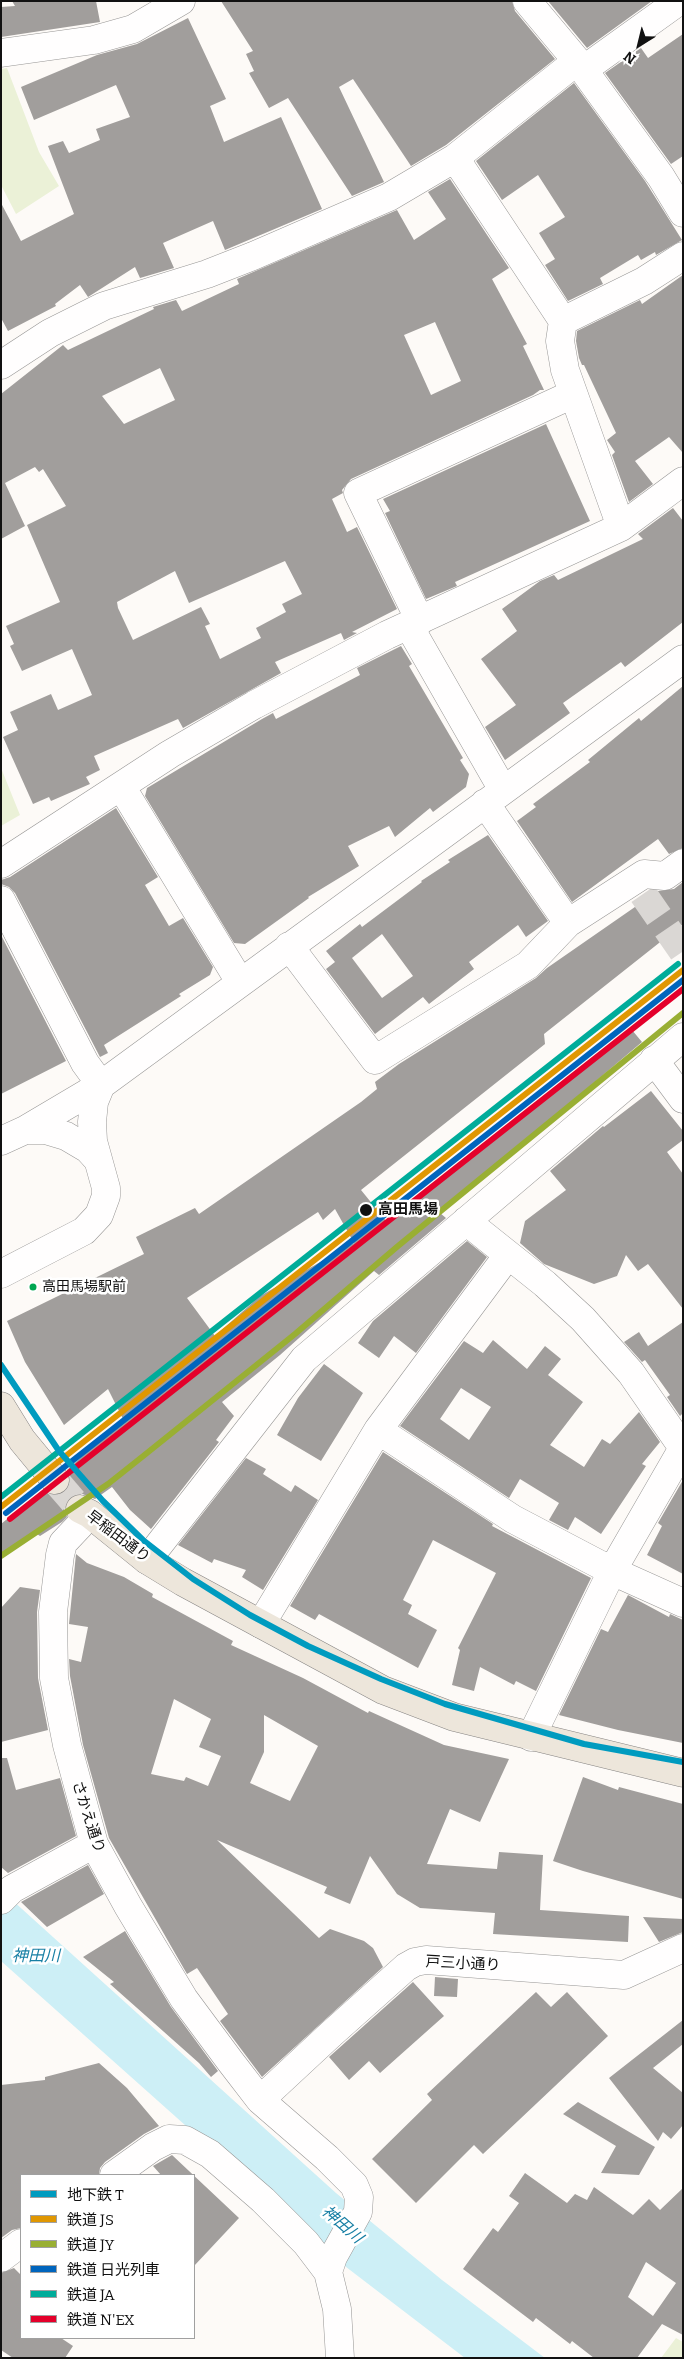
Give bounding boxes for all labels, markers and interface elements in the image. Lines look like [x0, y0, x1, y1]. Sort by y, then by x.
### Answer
north arrow [614, 20, 664, 70]
text: N [621, 47, 639, 68]
place label: 高田馬場 [378, 1201, 438, 1219]
marker: 高田馬場 [358, 1202, 374, 1218]
place label: 高田馬場駅前 [42, 1279, 126, 1295]
marker: 高田馬場駅前 [28, 1282, 38, 1292]
street label: 早稲田通り [83, 1507, 153, 1567]
street label: さかえ通り [68, 1779, 108, 1855]
water label: 神田川 [12, 1947, 60, 1967]
street label: 戸三小通り [425, 1953, 501, 1975]
legend [20, 2174, 195, 2339]
text: 地下鉄 T [67, 2186, 124, 2204]
water label: 神田川 [318, 2202, 366, 2248]
text: 鉄道 JS [67, 2211, 114, 2229]
text: 鉄道 JY [67, 2236, 114, 2254]
text: 鉄道 日光列車 [67, 2261, 160, 2279]
text: 鉄道 JA [67, 2286, 115, 2304]
text: 鉄道 N'EX [67, 2311, 135, 2329]

